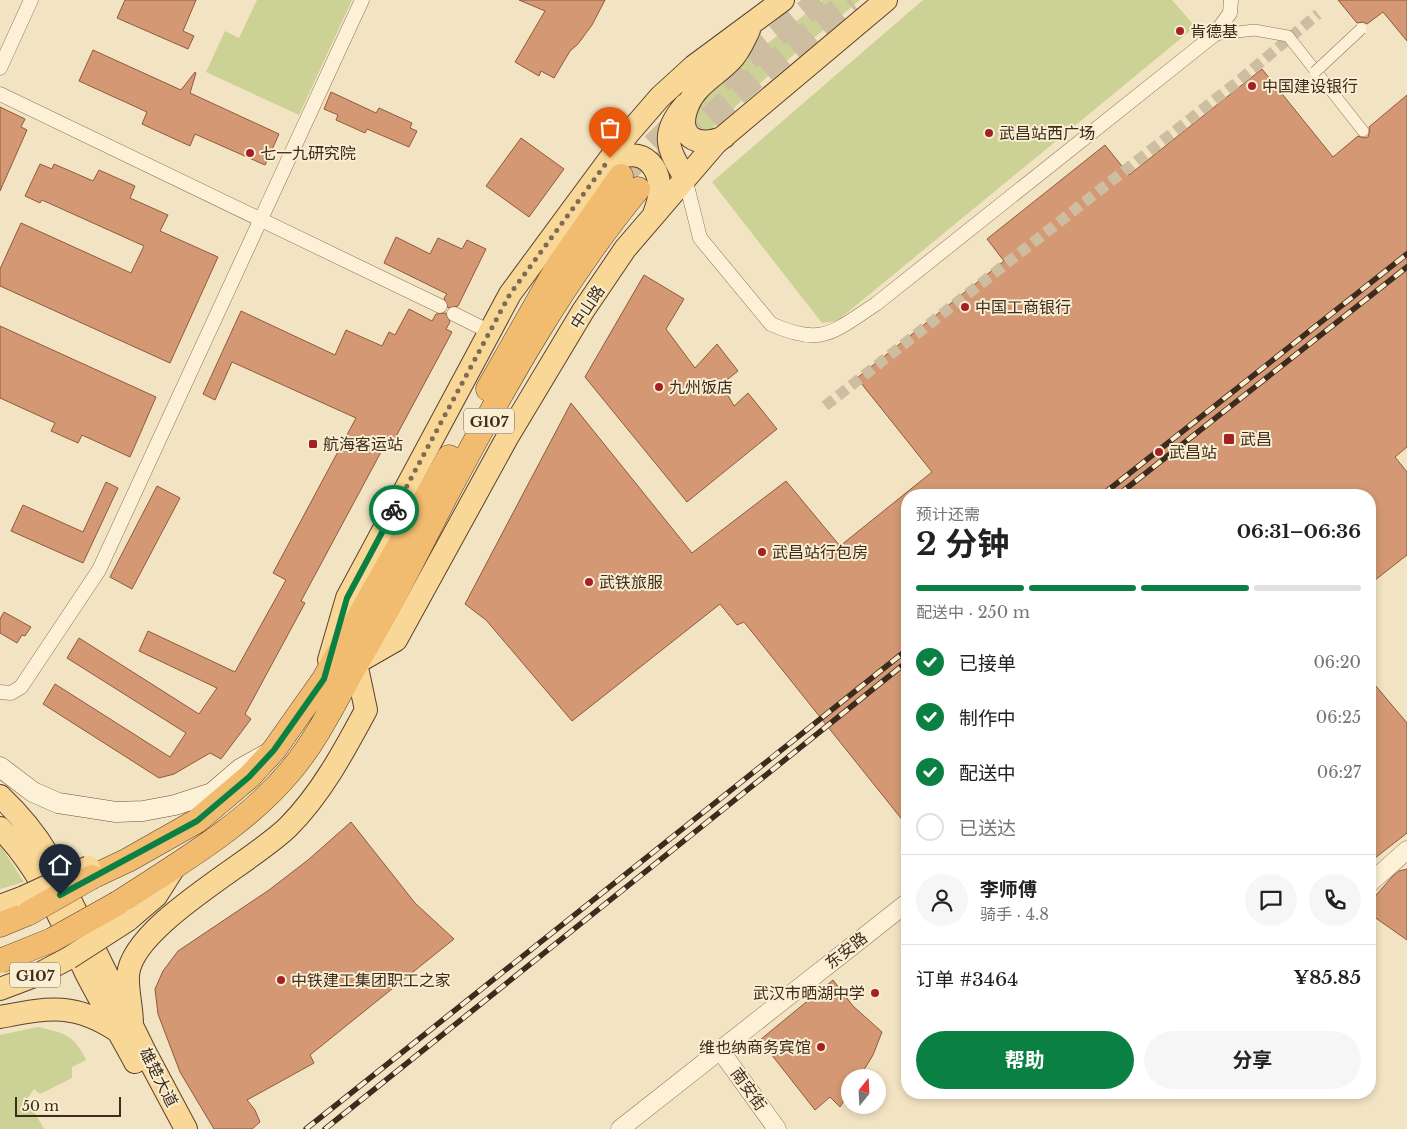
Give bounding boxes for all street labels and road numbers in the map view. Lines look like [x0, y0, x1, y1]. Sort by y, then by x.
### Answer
street label: 中山路 [566, 281, 608, 333]
road number: G107 [464, 408, 514, 434]
street label: 东安路 [821, 927, 871, 973]
road number: G107 [10, 962, 60, 988]
street label: 雄楚大道 [136, 1044, 182, 1110]
street label: 南安街 [727, 1064, 771, 1114]

